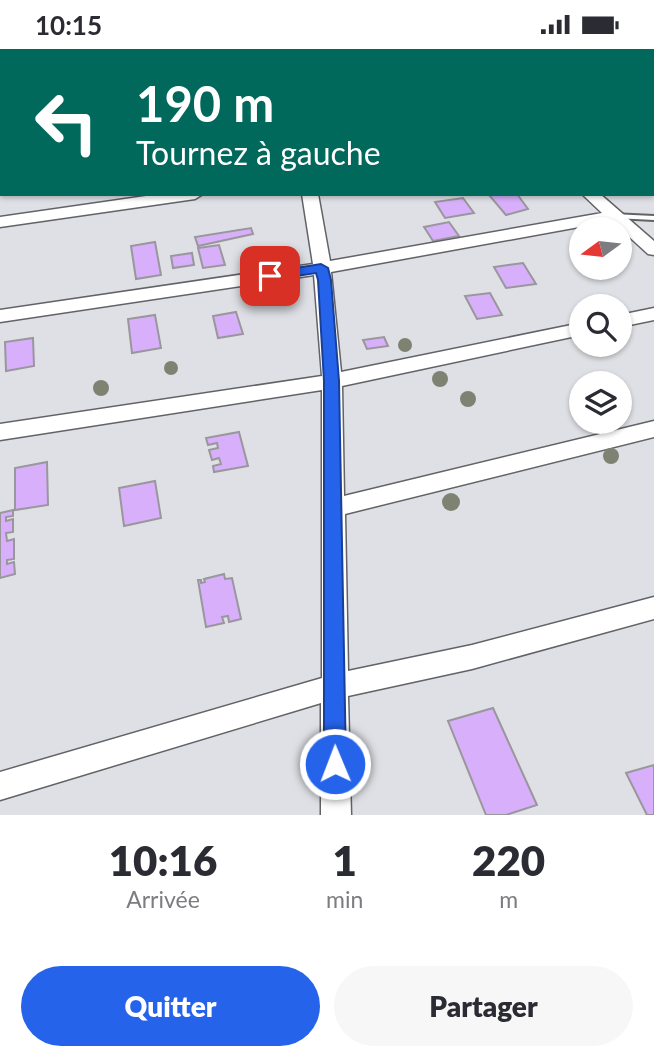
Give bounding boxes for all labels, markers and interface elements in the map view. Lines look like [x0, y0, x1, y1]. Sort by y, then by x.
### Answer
text: 10:15 [35, 9, 102, 41]
text: 190 m [136, 74, 274, 132]
icon: left [21, 77, 112, 168]
text: Tournez à gauche [136, 133, 381, 172]
north arrow [569, 217, 632, 280]
map controls [569, 217, 632, 434]
pin [240, 246, 300, 306]
icon: arrive [251, 257, 289, 295]
button: search [569, 294, 632, 357]
button: layers [569, 371, 632, 434]
position arrow [298, 727, 372, 801]
text: 10:16 [109, 835, 217, 885]
text: 1 [333, 835, 357, 885]
text: 220 [472, 835, 545, 885]
text: Arrivée [126, 885, 200, 913]
text: min [326, 885, 363, 913]
text: m [499, 885, 518, 913]
button: Quitter [21, 966, 320, 1046]
button: Partager [334, 966, 633, 1046]

